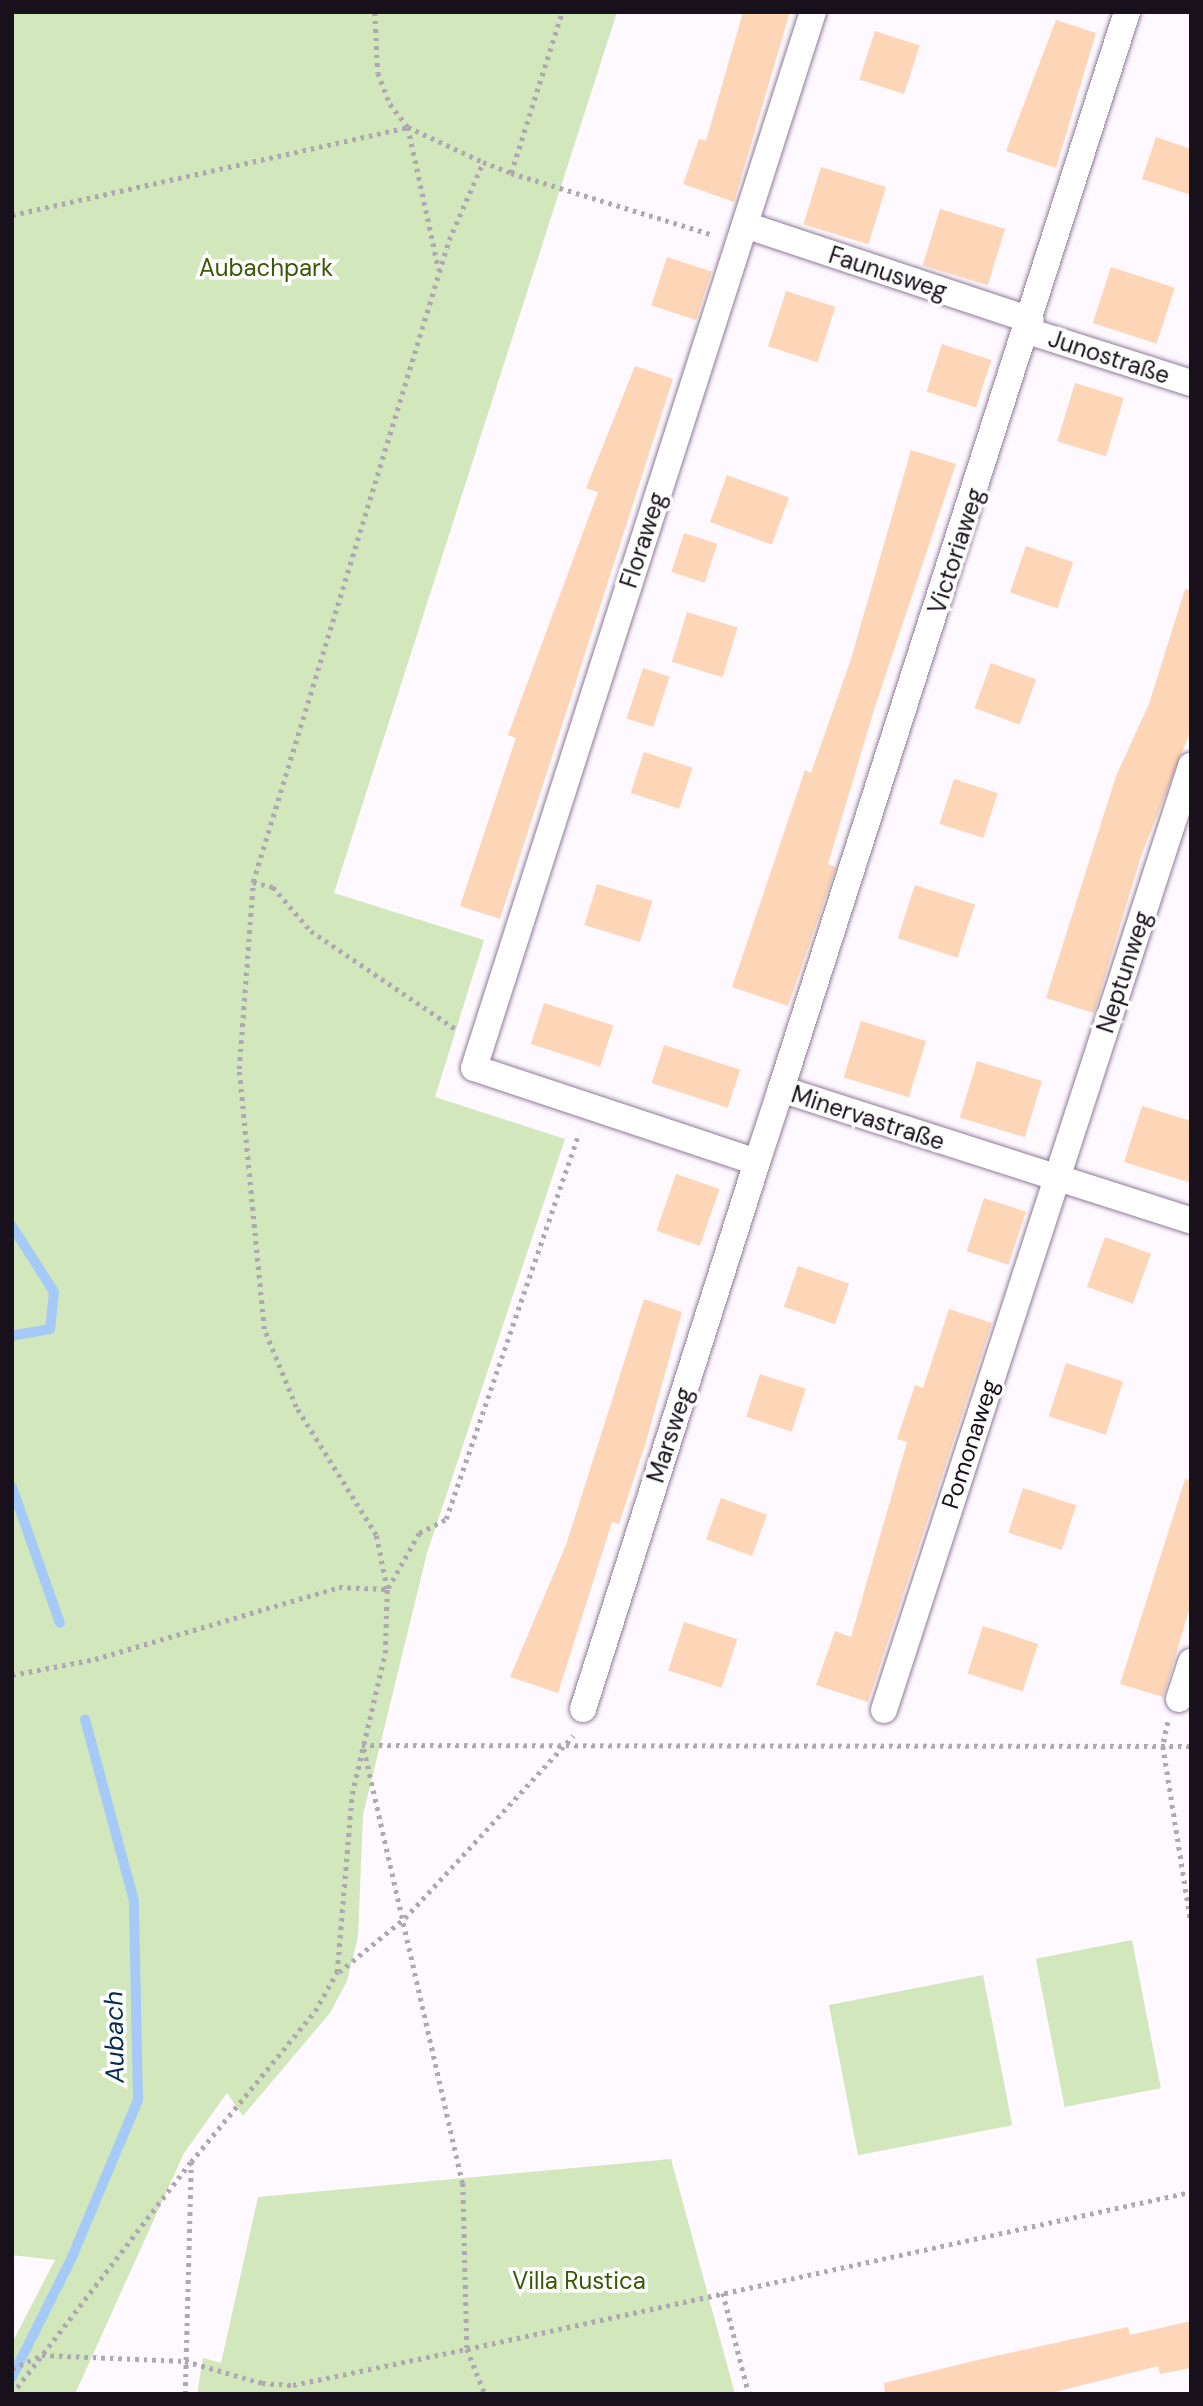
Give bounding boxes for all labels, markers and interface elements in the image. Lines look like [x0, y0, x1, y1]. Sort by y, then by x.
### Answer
street label: Faunusweg [825, 240, 951, 306]
park label: Aubachpark [199, 254, 333, 282]
street label: Junostraße [1045, 324, 1173, 390]
street label: Victoriaweg [922, 484, 990, 618]
street label: Floraweg [614, 489, 672, 591]
street label: Neptunweg [1091, 907, 1157, 1037]
street label: Minervastraße [788, 1080, 948, 1156]
street label: Pomonaweg [936, 1376, 1004, 1512]
street label: Marsweg [641, 1384, 699, 1486]
water label: Aubach [99, 1991, 131, 2083]
park label: Villa Rustica [512, 2267, 646, 2295]

